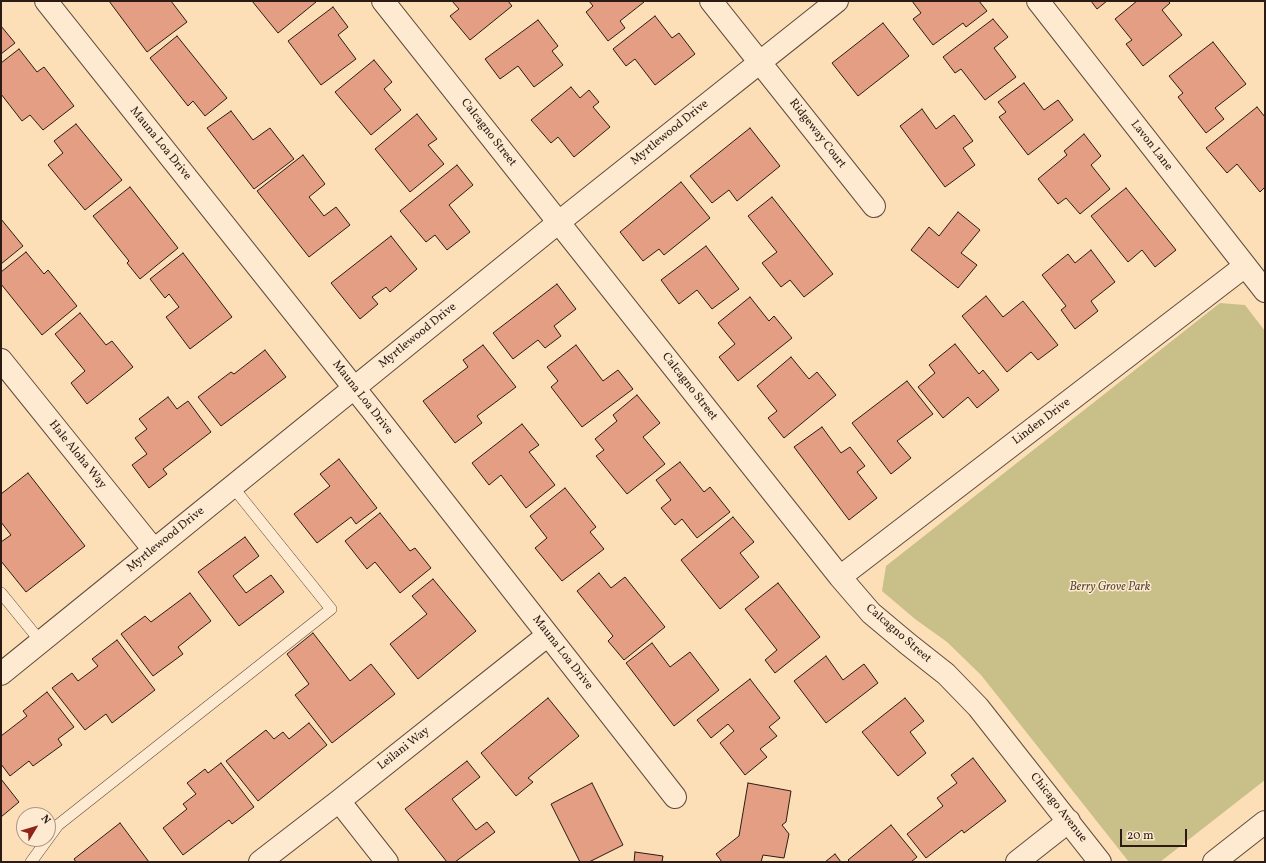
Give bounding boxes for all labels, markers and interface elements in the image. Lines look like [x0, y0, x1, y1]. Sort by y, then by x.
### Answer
street label: Calcagno Street [457, 96, 519, 170]
street label: Ridgeway Court [785, 96, 849, 172]
street label: Myrtlewood Drive [628, 97, 712, 169]
street label: Mauna Loa Drive [126, 104, 194, 184]
street label: Lavon Lane [1127, 118, 1175, 174]
street label: Myrtlewood Drive [376, 300, 460, 372]
street label: Calcagno Street [658, 350, 720, 424]
street label: Mauna Loa Drive [329, 358, 395, 438]
street label: Linden Drive [1010, 396, 1074, 448]
street label: Hale Aloha Way [45, 418, 109, 492]
street label: Myrtlewood Drive [124, 504, 208, 576]
park label: Berry Grove Park [1070, 581, 1150, 595]
street label: Calcagno Street [862, 602, 934, 666]
street label: Mauna Loa Drive [529, 613, 595, 693]
street label: Leilani Way [375, 724, 433, 774]
street label: Chicago Avenue [1026, 770, 1090, 846]
north arrow [16, 807, 56, 847]
text: N [37, 812, 53, 828]
scale bar [1122, 821, 1189, 847]
text: 20 m [1127, 828, 1154, 844]

